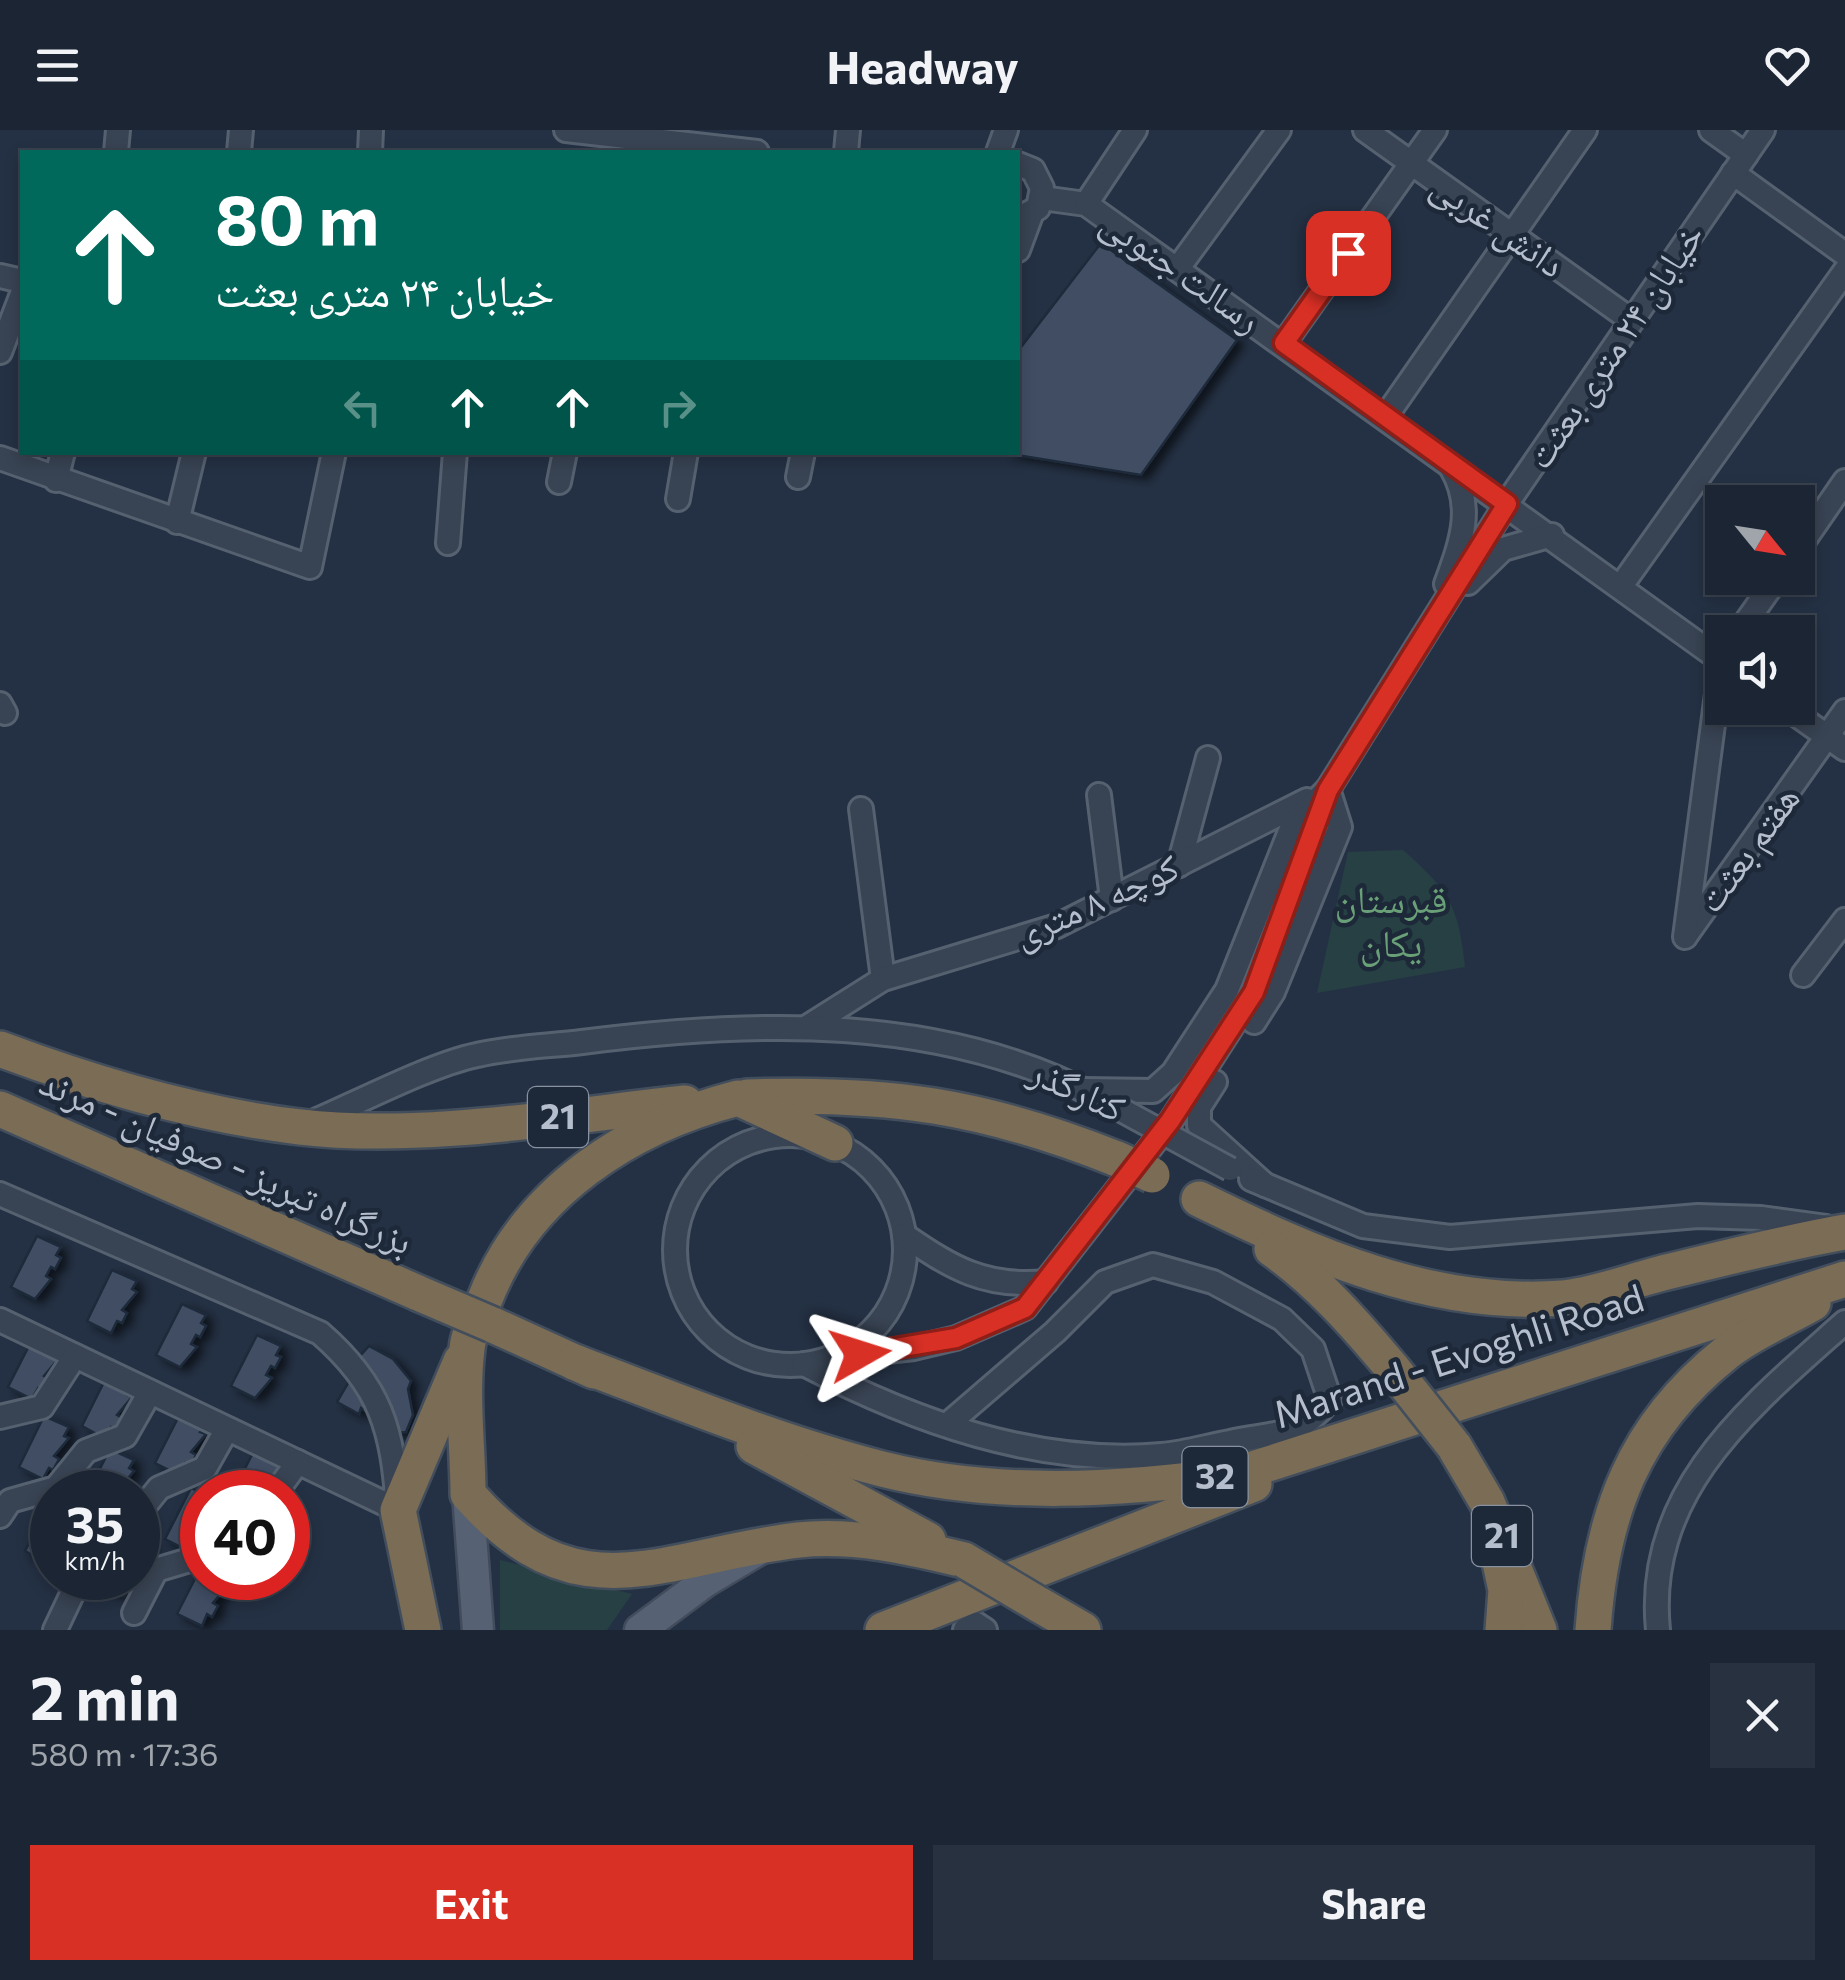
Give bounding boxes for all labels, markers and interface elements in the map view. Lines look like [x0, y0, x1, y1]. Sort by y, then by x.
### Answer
icon: menu [30, 38, 85, 93]
text: Headway [826, 38, 1019, 93]
icon: heart [1760, 38, 1815, 93]
street label: دانش غربی [1422, 160, 1575, 288]
text: 80 m [215, 174, 379, 259]
icon: ahead [50, 190, 180, 320]
street label: رسالت جنوبی [1092, 197, 1272, 343]
pin [1306, 211, 1391, 296]
street label: خیابان ۲۴ متری بعثت [1513, 213, 1714, 478]
icon: arrive [1321, 226, 1376, 281]
text: خیابان ۲۴ متری بعثت [215, 261, 554, 316]
icon: left [335, 380, 390, 435]
icon: ahead [440, 380, 495, 435]
icon: ahead [545, 380, 600, 435]
icon: right [650, 380, 705, 435]
north arrow [1705, 485, 1815, 595]
map controls [1705, 485, 1815, 725]
button: sound [1705, 615, 1815, 725]
street label: هفتم بعثت [1684, 775, 1811, 923]
street label: کوچه ۸ متری [1005, 841, 1186, 958]
park label: قبرستان یکان [1335, 874, 1447, 967]
street label: کنارگذر [1022, 1045, 1133, 1130]
street label: بزرگراه تبریز - صوفیان - مرند [33, 1056, 421, 1265]
road number: 21 [528, 1087, 588, 1147]
street label: Marand - Evoghli Road [1267, 1273, 1649, 1437]
position arrow [808, 1302, 912, 1406]
road number: 32 [1182, 1447, 1248, 1507]
speed limit sign: 40 [180, 1470, 310, 1600]
text: 35 [66, 1492, 124, 1553]
road number: 21 [1472, 1506, 1532, 1566]
text: km/h [65, 1545, 125, 1575]
text: 2 min [30, 1659, 179, 1732]
button: close [1710, 1663, 1815, 1768]
text: 580 m · 17:36 [30, 1733, 218, 1773]
button: Exit [30, 1845, 913, 1960]
button: Share [933, 1845, 1815, 1960]

